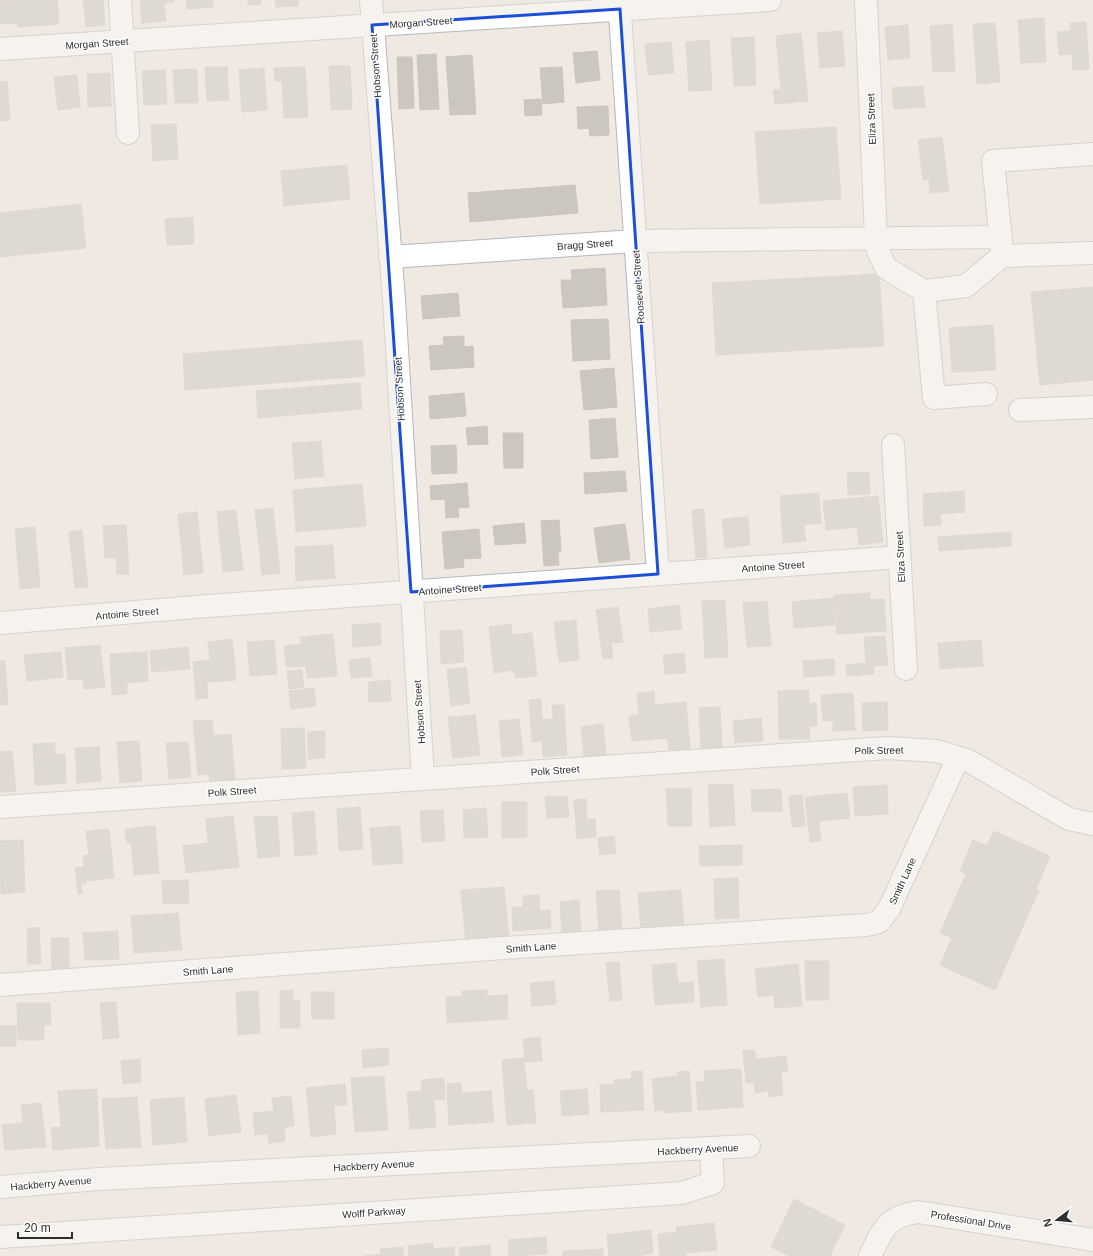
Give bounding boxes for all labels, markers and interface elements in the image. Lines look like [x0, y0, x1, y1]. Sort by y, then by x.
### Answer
street label: Morgan Street [389, 15, 453, 30]
street label: Hobson Street [368, 33, 383, 98]
street label: Morgan Street [65, 36, 129, 51]
street label: Eliza Street [865, 93, 878, 145]
street label: Bragg Street [557, 237, 614, 252]
street label: Roosevelt Street [630, 249, 647, 324]
street label: Hobson Street [392, 357, 407, 421]
street label: Eliza Street [894, 531, 907, 583]
street label: Antoine Street [741, 559, 805, 574]
street label: Antoine Street [418, 582, 482, 597]
street label: Antoine Street [95, 605, 159, 622]
street label: Hobson Street [412, 679, 427, 744]
street label: Polk Street [854, 745, 904, 756]
street label: Polk Street [530, 763, 580, 778]
street label: Polk Street [207, 784, 257, 799]
street label: Smith Lane [887, 856, 918, 906]
street label: Smith Lane [505, 940, 557, 955]
street label: Smith Lane [182, 963, 234, 978]
street label: Hackberry Avenue [657, 1142, 739, 1157]
street label: Hackberry Avenue [333, 1158, 415, 1173]
street label: Hackberry Avenue [10, 1174, 93, 1193]
north arrow [1037, 1200, 1077, 1240]
street label: Wolff Parkway [342, 1205, 406, 1220]
street label: Professional Drive [930, 1209, 1012, 1232]
scale bar [18, 1214, 72, 1240]
text: N [1041, 1217, 1054, 1228]
text: 20 m [24, 1221, 51, 1235]

